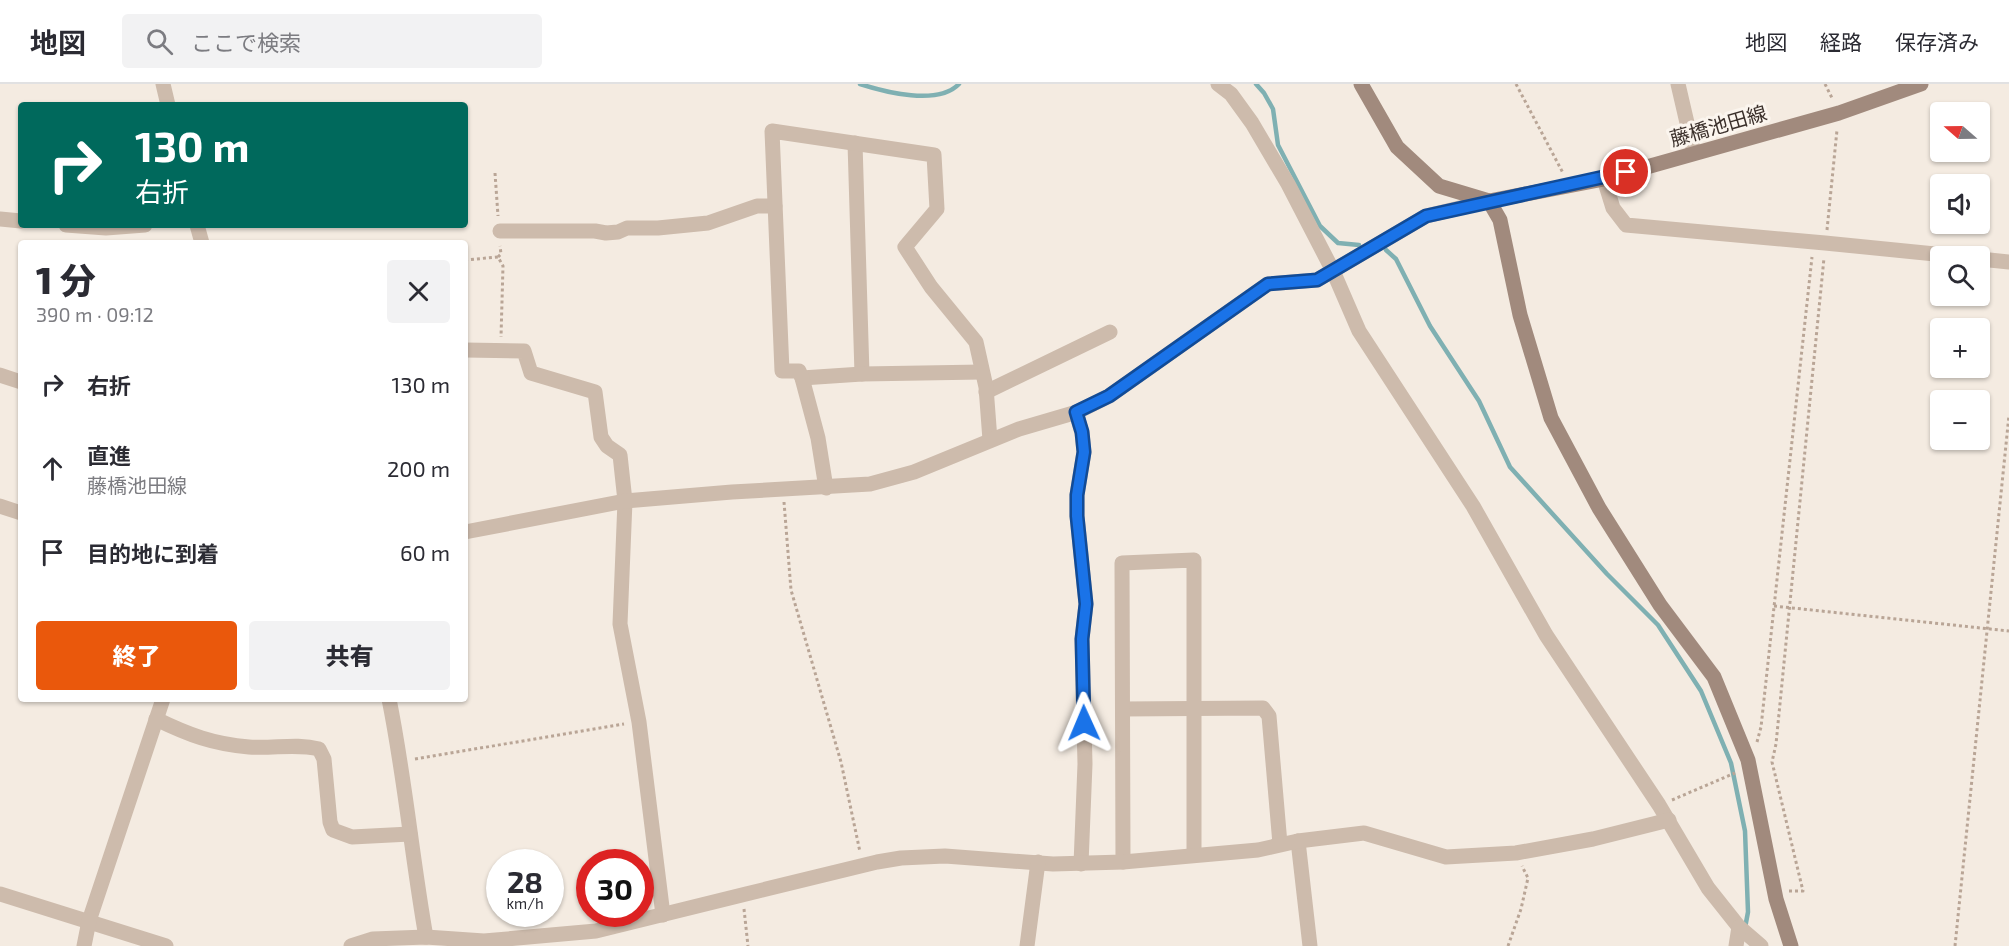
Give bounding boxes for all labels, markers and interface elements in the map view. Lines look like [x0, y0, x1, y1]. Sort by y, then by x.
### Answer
search box [122, 14, 542, 68]
text: 地図 [30, 25, 86, 59]
icon: search [143, 25, 176, 58]
text: ここで検索 [191, 29, 301, 55]
text: 地図 [1745, 29, 1787, 54]
text: 経路 [1820, 29, 1862, 54]
text: 保存済み [1895, 29, 1979, 54]
street label: 藤橋池田線 [1667, 100, 1769, 150]
north arrow [1930, 102, 1990, 162]
map controls [1930, 102, 1990, 450]
text: 130 m [135, 120, 250, 170]
icon: right [36, 126, 114, 204]
pin [1600, 146, 1651, 197]
icon: arrive [1609, 155, 1642, 188]
button: sound [1930, 174, 1990, 234]
text: 右折 [135, 175, 189, 207]
button: search [1930, 246, 1990, 306]
text: 1 分 [36, 258, 96, 301]
button: close [387, 260, 450, 323]
text: 390 m · 09:12 [36, 302, 154, 326]
button: + [1930, 318, 1990, 378]
icon: right [36, 368, 69, 401]
text: 130 m [392, 371, 450, 397]
text: 右折 [87, 372, 131, 398]
button: − [1930, 390, 1990, 450]
text: 直進 [87, 442, 131, 468]
icon: ahead [36, 452, 69, 485]
text: 200 m [387, 455, 450, 481]
text: 藤橋池田線 [87, 473, 187, 497]
icon: arrive [36, 536, 69, 569]
text: 60 m [400, 539, 450, 565]
text: 目的地に到着 [87, 540, 219, 566]
button: 終了 [36, 621, 237, 690]
button: 共有 [249, 621, 450, 690]
position arrow [1052, 691, 1116, 755]
speed limit sign: 30 [576, 849, 654, 927]
text: 28 [507, 863, 543, 899]
text: km/h [506, 894, 544, 912]

